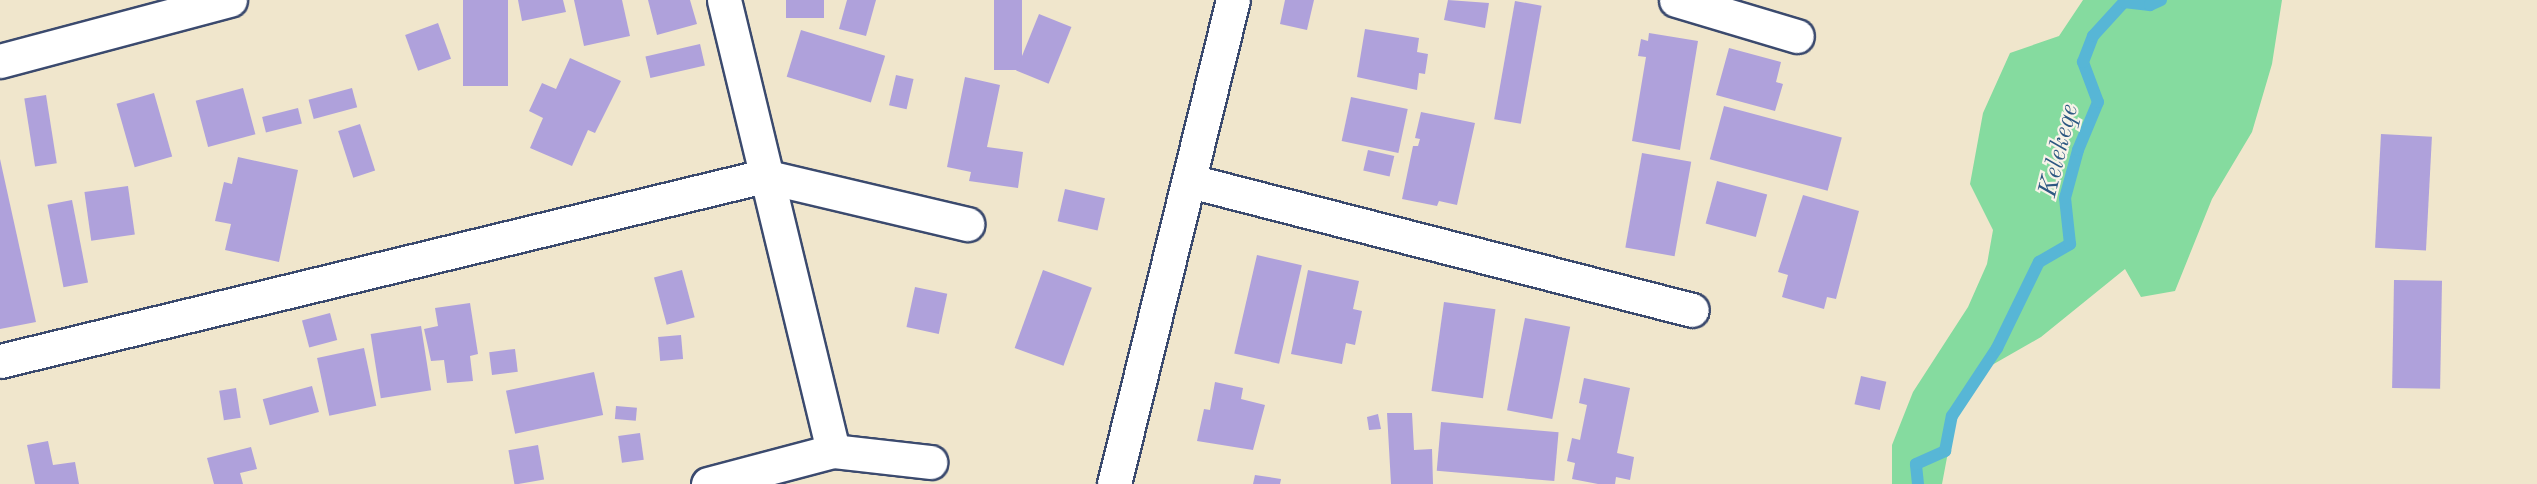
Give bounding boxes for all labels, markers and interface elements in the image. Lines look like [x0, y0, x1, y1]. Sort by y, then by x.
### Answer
water label: Kelekeqe [2033, 101, 2087, 201]

